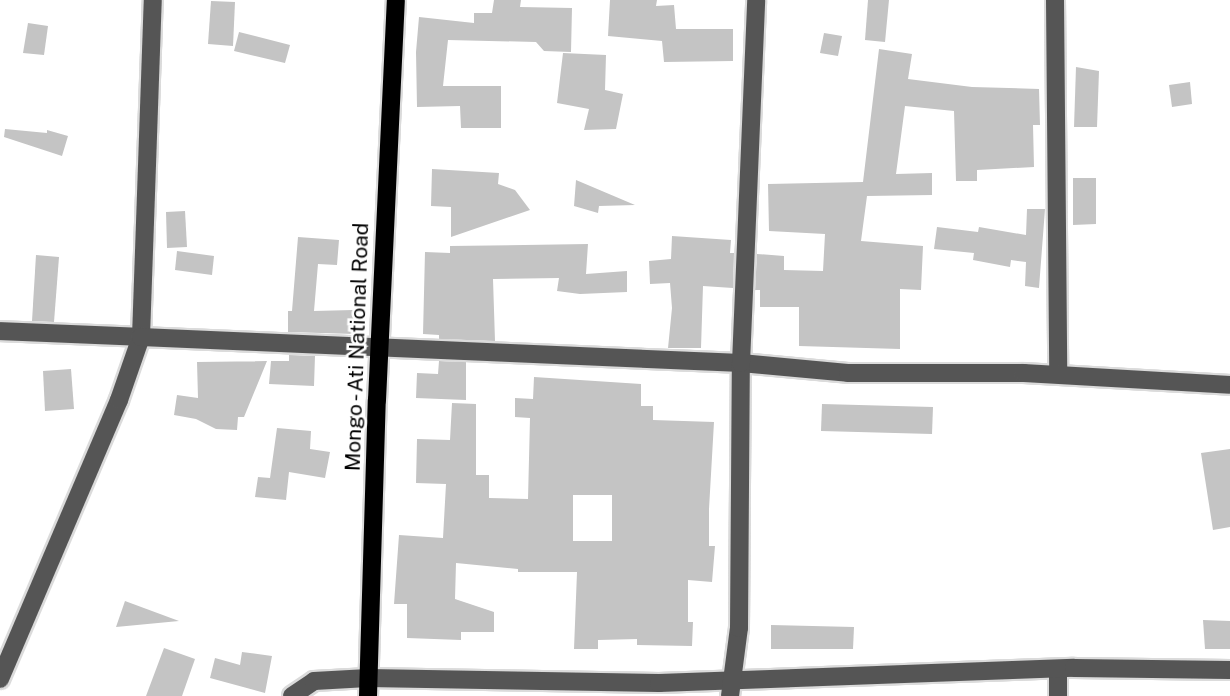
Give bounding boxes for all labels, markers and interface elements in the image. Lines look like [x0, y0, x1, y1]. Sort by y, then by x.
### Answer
street label: Mongo - Ati National Road [340, 219, 374, 475]

